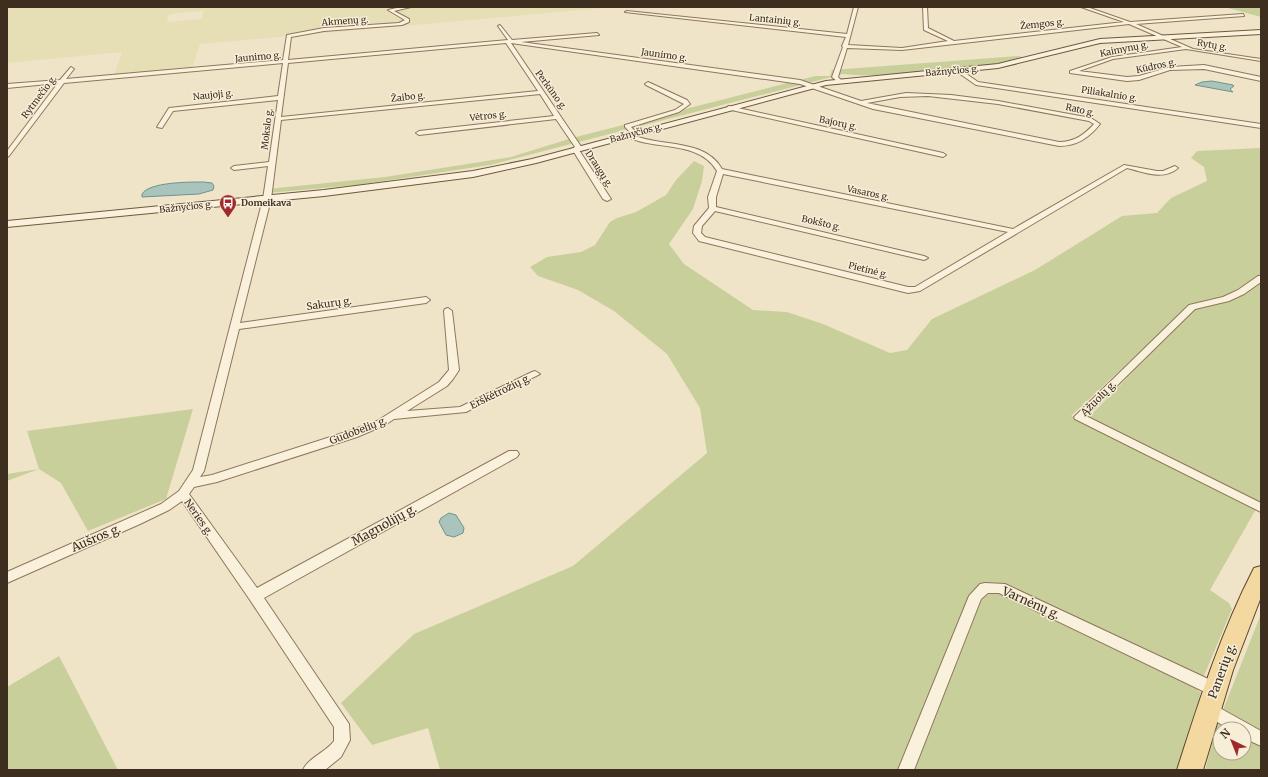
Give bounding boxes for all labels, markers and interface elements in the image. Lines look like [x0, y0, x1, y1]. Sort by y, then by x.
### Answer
street label: Lantainių g. [749, 11, 801, 28]
street label: Akmenų g. [320, 13, 369, 28]
street label: Žemgos g. [1019, 16, 1064, 31]
street label: Rytų g. [1196, 37, 1228, 52]
street label: Kaimynų g. [1099, 38, 1149, 59]
street label: Jaunimo g. [639, 46, 688, 63]
street label: Jaunimo g. [234, 49, 281, 64]
street label: Kūdros g. [1135, 56, 1177, 75]
street label: Bažnyčios g. [925, 63, 979, 78]
street label: Perkūno g. [533, 68, 569, 112]
street label: Rytmečio g. [19, 73, 58, 120]
street label: Piliakalnio g. [1080, 84, 1138, 103]
street label: Naujoji g. [192, 87, 234, 102]
street label: Žaibo g. [390, 89, 426, 104]
street label: Rato g. [1065, 101, 1096, 118]
street label: Mokslo g. [259, 108, 275, 150]
street label: Vėtros g. [468, 108, 507, 123]
street label: Bajorų g. [818, 113, 858, 132]
street label: Bažnyčios g. [609, 120, 663, 145]
street label: Draugų g. [583, 148, 615, 189]
street label: Vasaros g. [845, 182, 890, 202]
bus stop icon: Domeikava [218, 193, 238, 218]
place label: Domeikava [241, 197, 291, 208]
street label: Bažnyčios g. [159, 198, 213, 215]
street label: Bokšto g. [800, 213, 842, 232]
street label: Pietinė g. [847, 259, 889, 280]
street label: Sakurų g. [306, 294, 353, 313]
street label: Erškėtrožių g. [468, 371, 533, 412]
street label: Ąžuolų g. [1077, 378, 1119, 419]
street label: Gudobelių g. [328, 414, 389, 447]
street label: Neries g. [181, 497, 216, 538]
street label: Magnolijų g. [349, 501, 419, 549]
street label: Aušros g. [68, 520, 123, 555]
street label: Varnėnų g. [999, 583, 1062, 622]
street label: Panerių g. [1205, 641, 1238, 701]
north arrow [1212, 721, 1252, 761]
text: N [1217, 725, 1233, 742]

